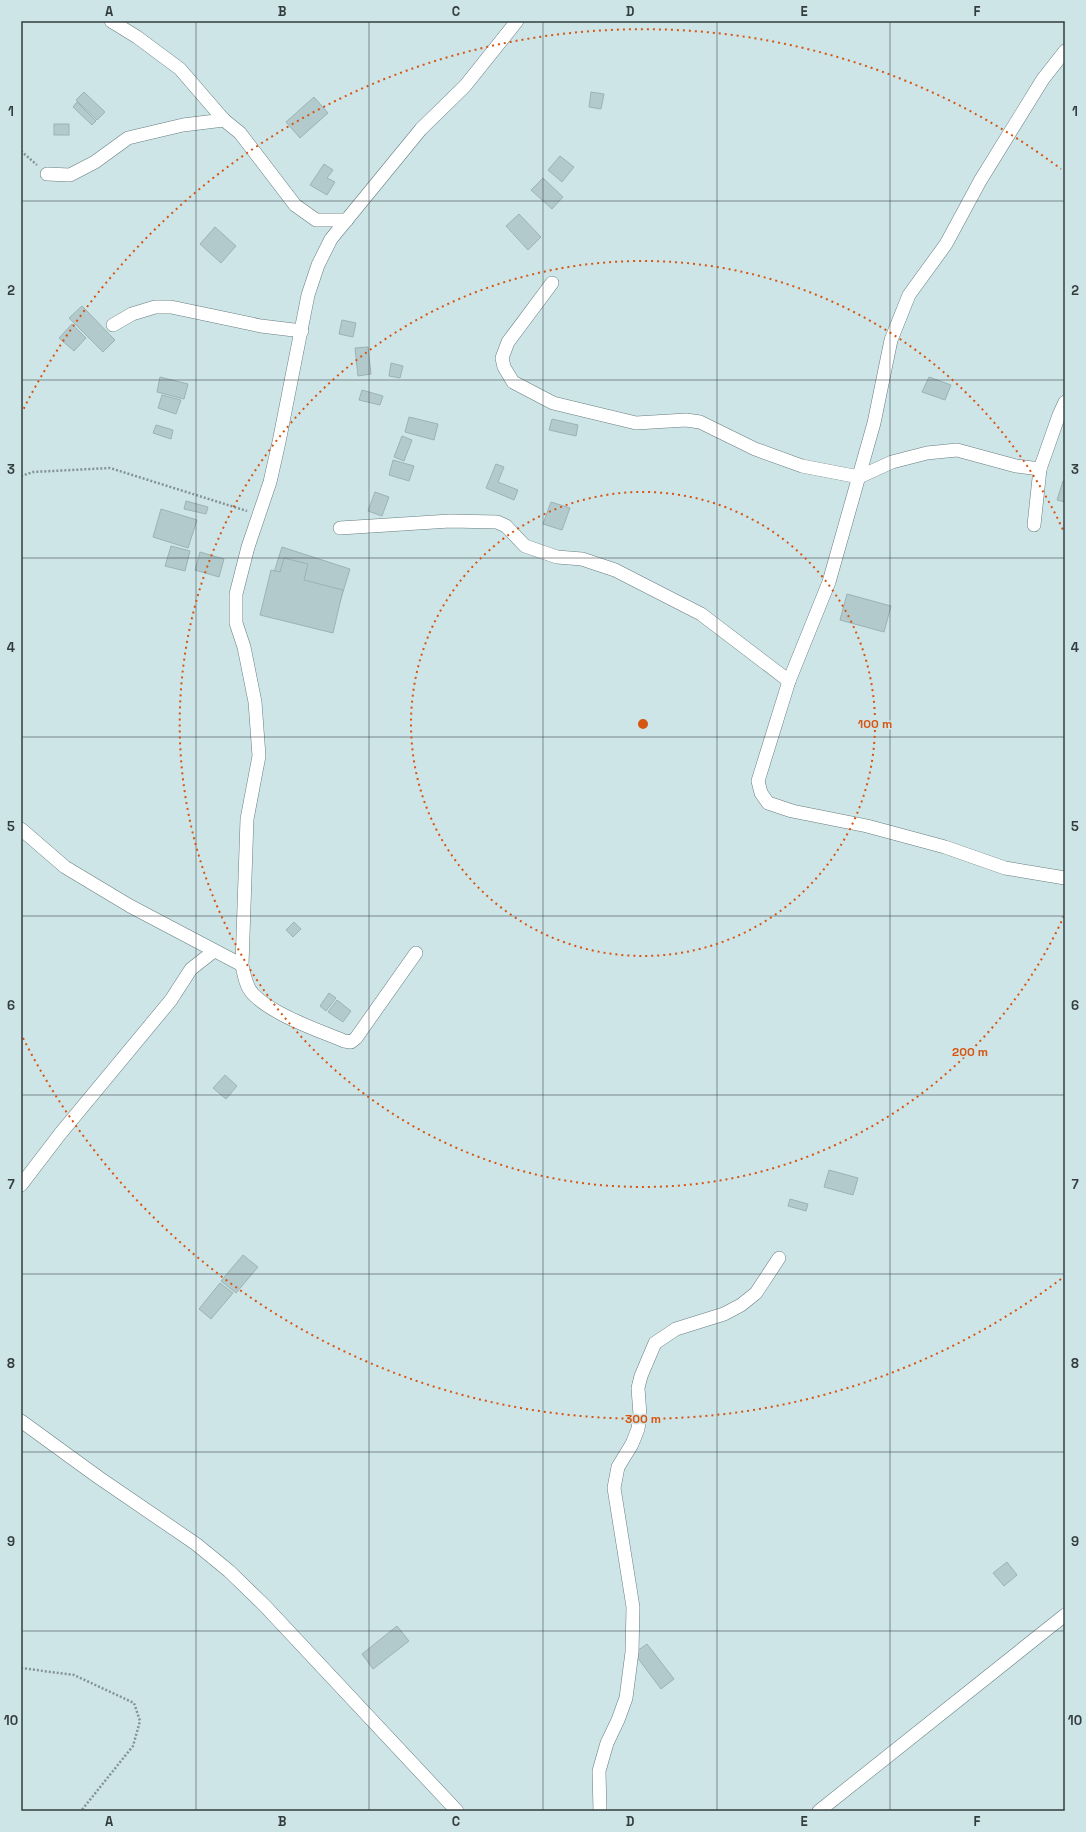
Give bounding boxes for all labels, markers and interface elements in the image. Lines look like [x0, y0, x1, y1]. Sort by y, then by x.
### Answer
text: A [105, 3, 114, 20]
text: B [278, 3, 287, 20]
text: C [452, 3, 460, 20]
text: D [626, 3, 635, 20]
text: E [800, 3, 808, 20]
text: F [974, 3, 981, 20]
text: 1 [8, 103, 14, 120]
text: 1 [1072, 103, 1078, 120]
text: 2 [7, 282, 15, 299]
text: 2 [1071, 282, 1079, 299]
text: 3 [7, 461, 15, 478]
text: 3 [1071, 461, 1079, 478]
text: 4 [7, 639, 15, 656]
text: 4 [1071, 639, 1079, 656]
text: 100 m [858, 716, 892, 732]
centre of rings [636, 717, 650, 731]
text: 5 [7, 818, 15, 835]
text: 5 [1071, 818, 1079, 835]
text: 6 [7, 997, 15, 1014]
text: 6 [1071, 997, 1079, 1014]
text: 200 m [952, 1044, 988, 1060]
text: 7 [7, 1176, 15, 1193]
text: 7 [1071, 1176, 1079, 1193]
text: 8 [7, 1355, 15, 1372]
text: 8 [1071, 1355, 1079, 1372]
text: 300 m [625, 1411, 661, 1427]
text: 9 [7, 1533, 15, 1550]
text: 9 [1071, 1533, 1079, 1550]
text: 10 [4, 1712, 18, 1729]
text: 10 [1068, 1712, 1082, 1729]
text: A [105, 1813, 114, 1830]
text: B [278, 1813, 287, 1830]
text: C [452, 1813, 460, 1830]
text: D [626, 1813, 635, 1830]
text: E [800, 1813, 808, 1830]
text: F [974, 1813, 981, 1830]

